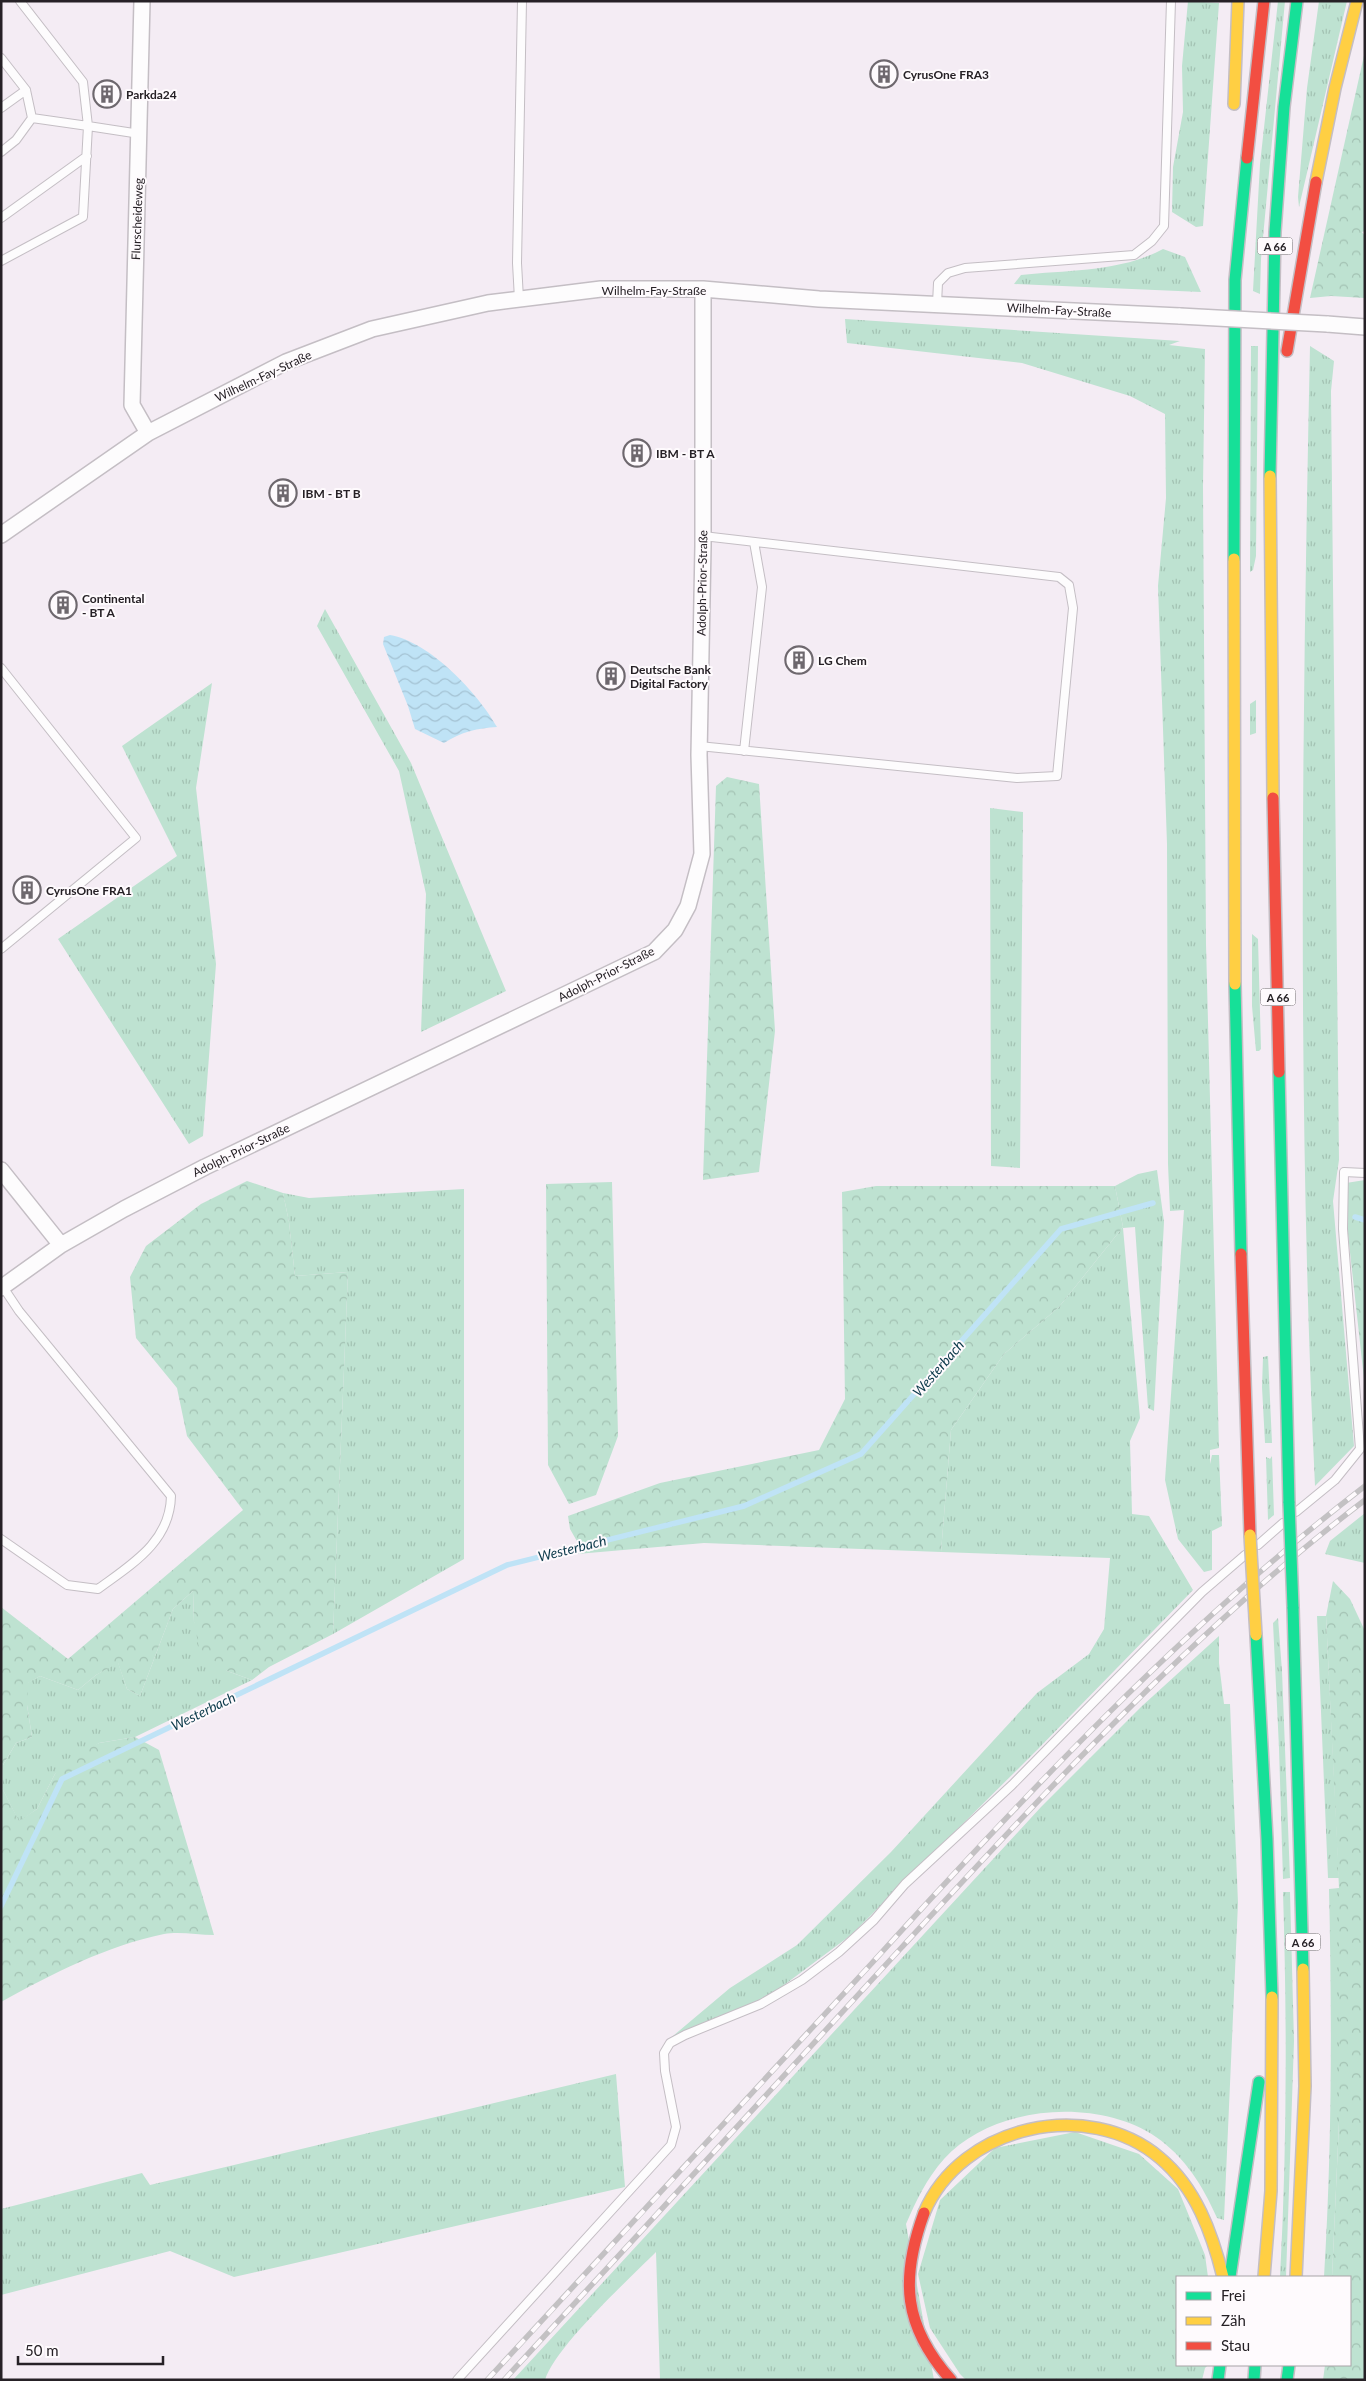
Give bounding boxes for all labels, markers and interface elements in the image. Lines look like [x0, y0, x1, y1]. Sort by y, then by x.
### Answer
building icon: CyrusOne FRA3 [869, 59, 899, 89]
place label: CyrusOne FRA3 [903, 67, 989, 82]
building icon: Parkda24 [92, 79, 122, 109]
place label: Parkda24 [126, 87, 177, 102]
street label: Flurscheideweg [128, 178, 146, 260]
road number: A 66 [1258, 238, 1292, 255]
street label: Wilhelm-Fay-Straße [602, 283, 706, 298]
street label: Wilhelm-Fay-Straße [1006, 300, 1112, 320]
street label: Wilhelm-Fay-Straße [212, 347, 314, 405]
building icon: IBM - BT A [622, 438, 652, 468]
place label: IBM - BT A [656, 446, 715, 461]
building icon: IBM - BT B [268, 478, 298, 508]
place label: IBM - BT B [302, 486, 361, 501]
street label: Adolph-Prior-Straße [694, 530, 710, 636]
building icon: Continental - BT A [48, 590, 78, 620]
place label: Continental - BT A [82, 591, 145, 620]
building icon: LG Chem [784, 645, 814, 675]
place label: LG Chem [818, 653, 867, 668]
building icon: Deutsche Bank Digital Factory [596, 661, 626, 691]
place label: Deutsche Bank Digital Factory [630, 662, 712, 691]
building icon: CyrusOne FRA1 [12, 875, 42, 905]
place label: CyrusOne FRA1 [46, 883, 132, 898]
street label: Adolph-Prior-Straße [555, 943, 657, 1005]
road number: A 66 [1260, 989, 1296, 1006]
street label: Adolph-Prior-Straße [190, 1120, 292, 1180]
water label: Westerbach [909, 1336, 967, 1400]
water label: Westerbach [536, 1531, 608, 1565]
water label: Westerbach [168, 1688, 238, 1734]
road number: A 66 [1286, 1934, 1320, 1950]
legend [1176, 2276, 1351, 2366]
text: Frei [1221, 2286, 1246, 2304]
text: Zäh [1221, 2311, 1246, 2329]
scale bar [18, 2334, 162, 2366]
text: Stau [1221, 2336, 1250, 2354]
text: 50 m [25, 2341, 59, 2359]

